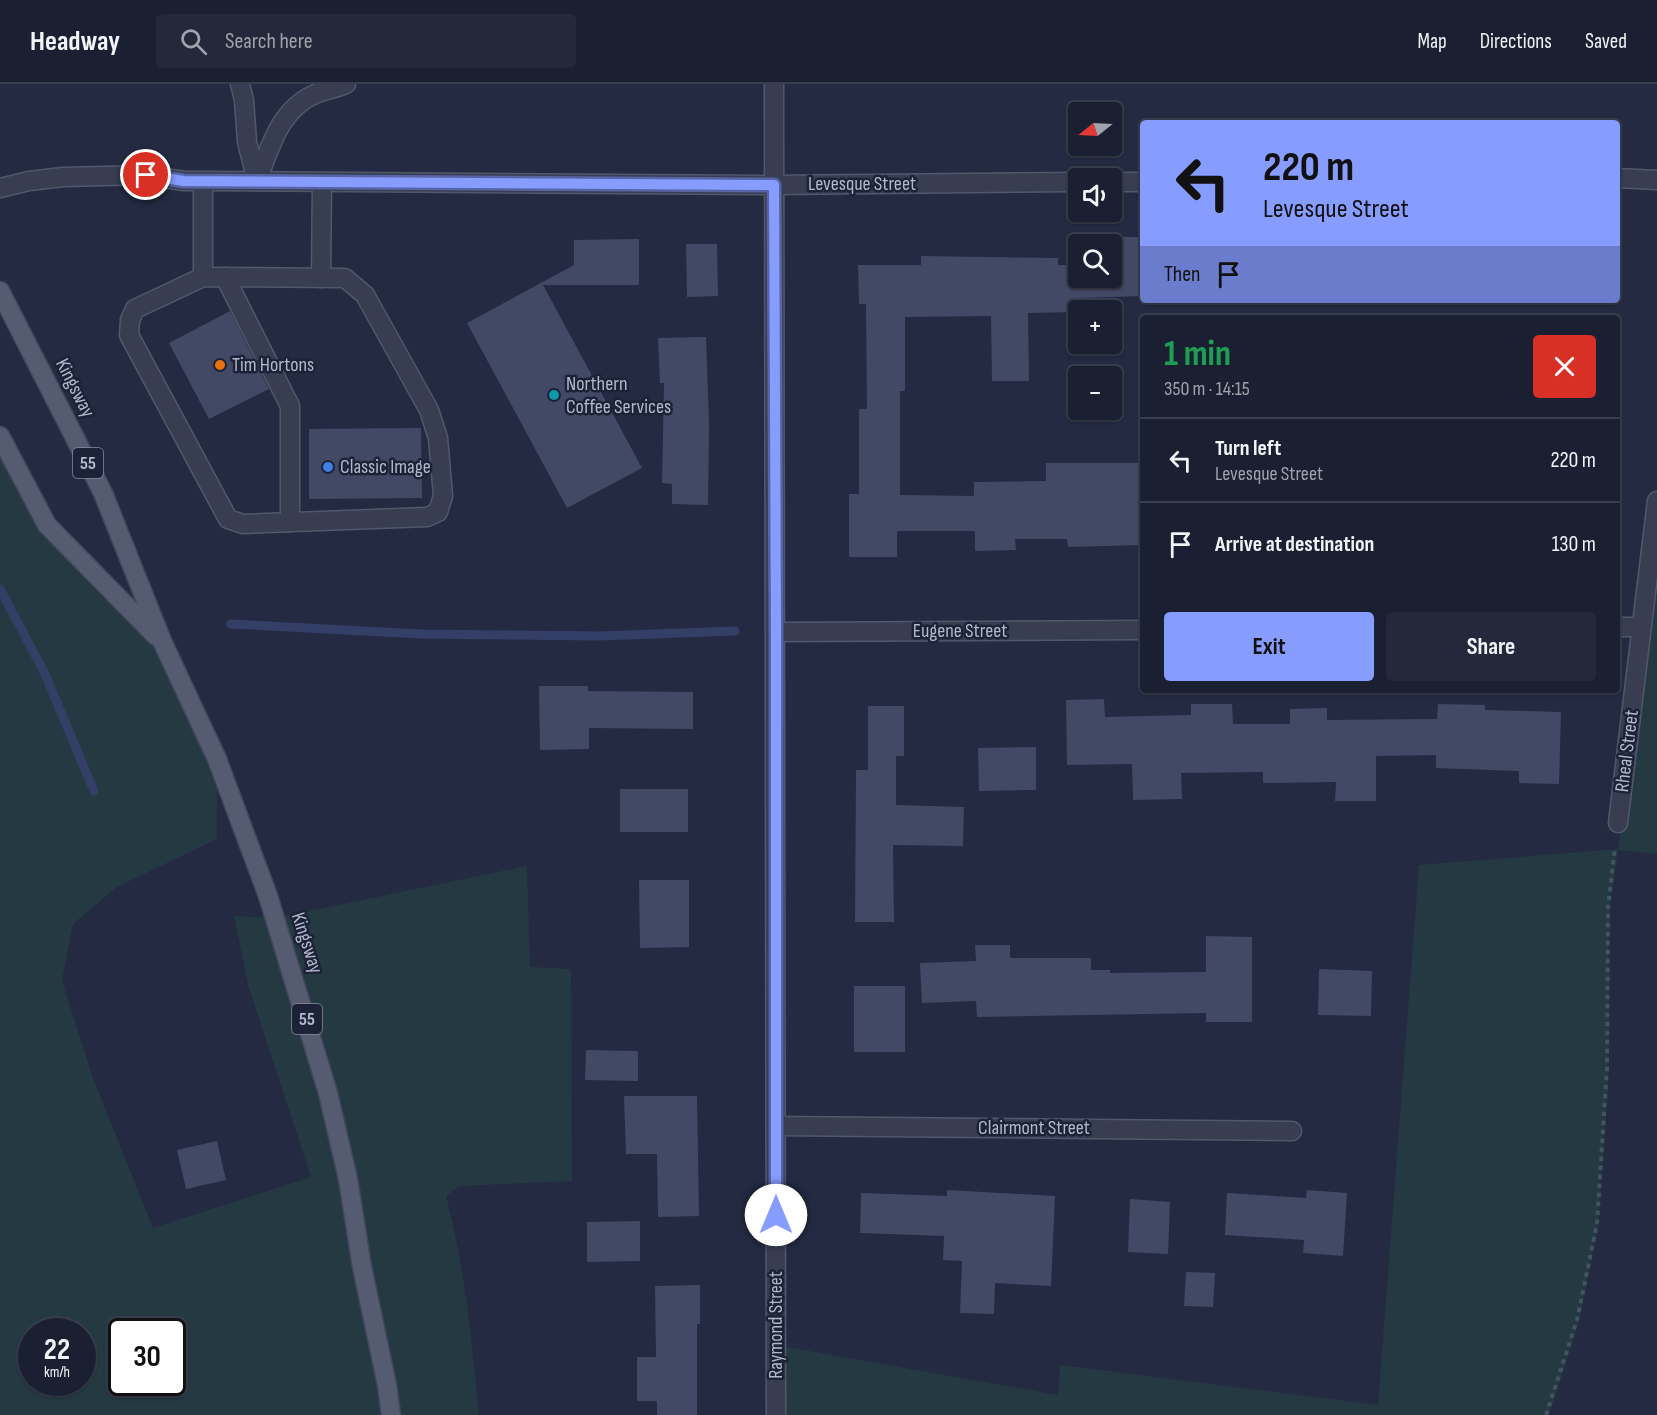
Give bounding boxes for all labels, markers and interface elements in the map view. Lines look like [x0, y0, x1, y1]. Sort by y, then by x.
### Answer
search box [156, 14, 576, 68]
text: Headway [30, 25, 120, 58]
icon: search [177, 25, 210, 58]
text: Search here [225, 28, 312, 55]
text: Map [1417, 29, 1447, 54]
text: Directions [1480, 29, 1552, 54]
text: Saved [1585, 29, 1627, 54]
north arrow [1068, 102, 1122, 156]
map controls [1068, 102, 1122, 420]
text: 220 m [1263, 142, 1354, 193]
icon: left [1164, 144, 1242, 222]
pin [120, 149, 171, 200]
icon: arrive [129, 158, 162, 191]
button: sound [1068, 168, 1122, 222]
street label: Levesque Street [808, 172, 916, 196]
text: Levesque Street [1263, 193, 1409, 225]
button: search [1068, 234, 1122, 288]
icon: arrive [1212, 258, 1245, 291]
text: Then [1164, 261, 1200, 288]
button: + [1068, 300, 1122, 354]
text: 1 min [1164, 333, 1231, 376]
button: close [1533, 335, 1596, 398]
place label: Tim Hortons [232, 353, 314, 377]
street label: Kingsway [50, 355, 100, 422]
marker: Tim Hortons [213, 358, 227, 372]
button: − [1068, 366, 1122, 420]
place label: Northern Coffee Services [566, 372, 671, 419]
text: 350 m · 14:15 [1164, 377, 1250, 401]
marker: Northern Coffee Services [547, 388, 561, 402]
text: Turn left [1215, 435, 1281, 462]
icon: left [1164, 444, 1197, 477]
text: 220 m [1550, 447, 1596, 474]
road number: 55 [73, 448, 103, 478]
place label: Classic Image [340, 455, 431, 479]
marker: Classic Image [321, 460, 335, 474]
text: Levesque Street [1215, 462, 1323, 486]
icon: arrive [1164, 528, 1197, 561]
text: Arrive at destination [1215, 531, 1374, 558]
text: 130 m [1552, 531, 1596, 558]
button: Exit [1164, 612, 1374, 681]
button: Share [1386, 612, 1596, 681]
street label: Eugene Street [913, 619, 1007, 643]
street label: Rheal Street [1610, 709, 1644, 793]
street label: Kingsway [286, 909, 328, 977]
road number: 55 [292, 1004, 322, 1034]
street label: Clairmont Street [978, 1116, 1090, 1140]
position arrow [744, 1183, 808, 1247]
street label: Raymond Street [764, 1271, 788, 1379]
speed limit sign: 30 [108, 1318, 186, 1396]
text: 22 [44, 1332, 70, 1368]
text: km/h [44, 1363, 70, 1382]

